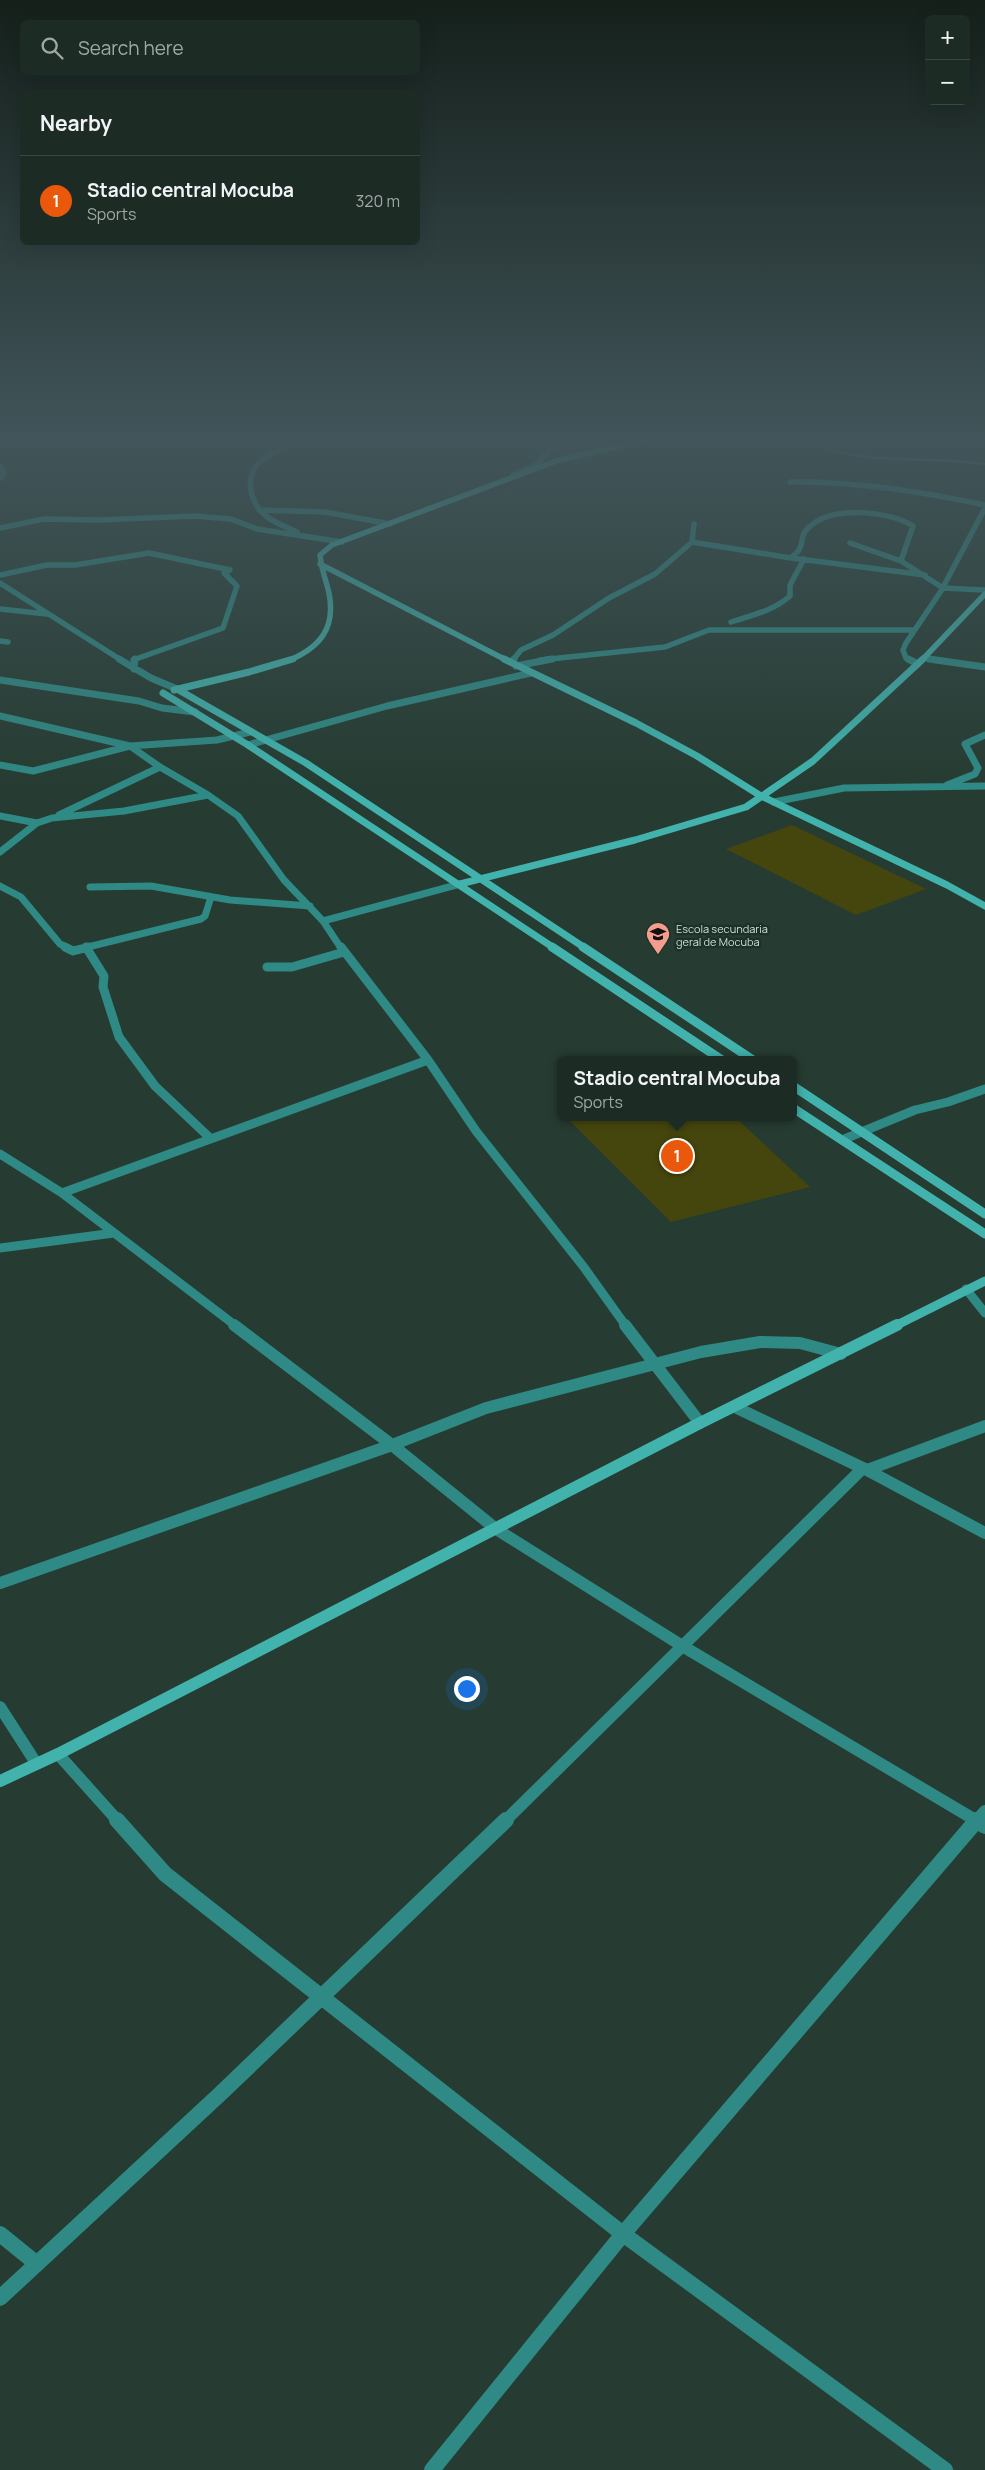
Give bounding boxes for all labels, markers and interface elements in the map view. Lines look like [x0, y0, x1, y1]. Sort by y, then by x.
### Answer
map controls [925, 15, 970, 105]
button: + [925, 15, 970, 60]
search box [20, 20, 420, 75]
icon: search [38, 34, 66, 62]
text: Search here [78, 35, 184, 61]
button: − [925, 60, 970, 105]
text: Nearby [40, 109, 112, 137]
text: Stadio central Mocuba [87, 177, 294, 203]
text: 1 [52, 190, 60, 212]
text: 320 m [356, 190, 400, 212]
text: Sports [87, 203, 136, 225]
school or university icon: Escola secundaria geral de Mocuba [645, 921, 671, 955]
place label: Escola secundaria geral de Mocuba [676, 921, 768, 949]
popup [557, 1056, 797, 1121]
text: Stadio central Mocuba [573, 1065, 781, 1091]
text: Sports [573, 1091, 623, 1113]
pin: 1 [661, 1137, 693, 1175]
your location [454, 1676, 480, 1702]

